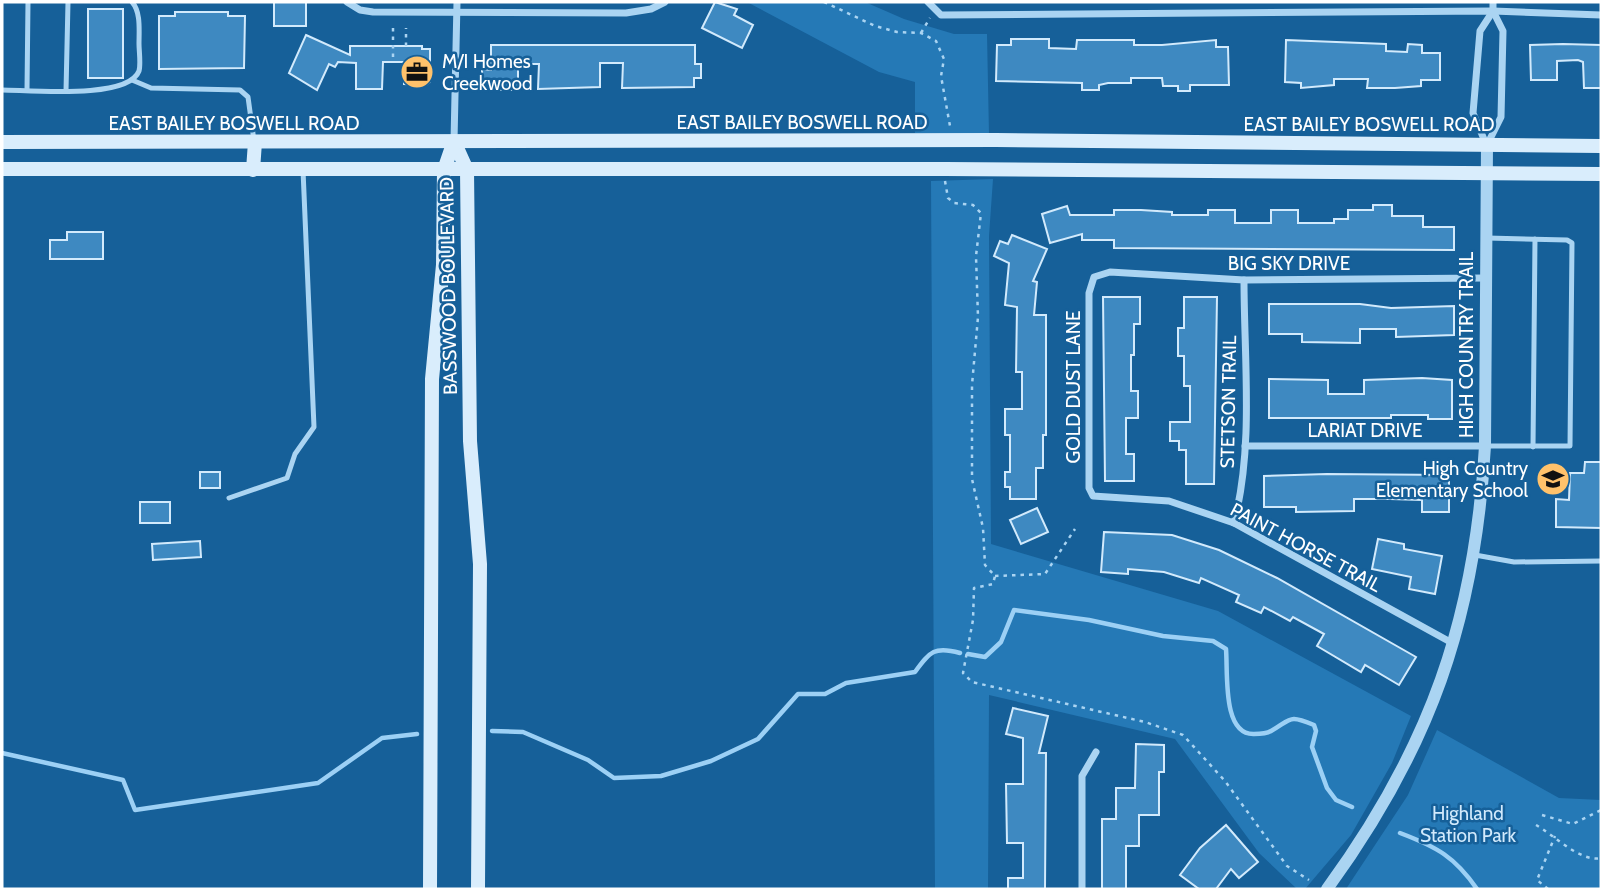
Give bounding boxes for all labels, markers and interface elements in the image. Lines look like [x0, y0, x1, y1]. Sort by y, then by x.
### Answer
place label: M/I Homes Creekwood [442, 50, 532, 95]
office icon: M/I Homes Creekwood [398, 53, 436, 91]
street label: EAST BAILEY BOSWELL ROAD [677, 111, 928, 134]
street label: EAST BAILEY BOSWELL ROAD [109, 112, 360, 135]
street label: EAST BAILEY BOSWELL ROAD [1244, 113, 1495, 136]
street label: BASSWOOD BOULEVARD [435, 177, 462, 395]
street label: BIG SKY DRIVE [1228, 252, 1350, 275]
street label: HIGH COUNTRY TRAIL [1455, 252, 1478, 438]
street label: GOLD DUST LANE [1062, 310, 1085, 464]
street label: STETSON TRAIL [1216, 335, 1241, 469]
street label: LARIAT DRIVE [1308, 419, 1422, 442]
place label: High Country Elementary School [1376, 457, 1529, 502]
school or university icon: High Country Elementary School [1534, 460, 1572, 498]
street label: PAINT HORSE TRAIL [1226, 498, 1386, 597]
park label: Highland Station Park [1420, 802, 1517, 847]

